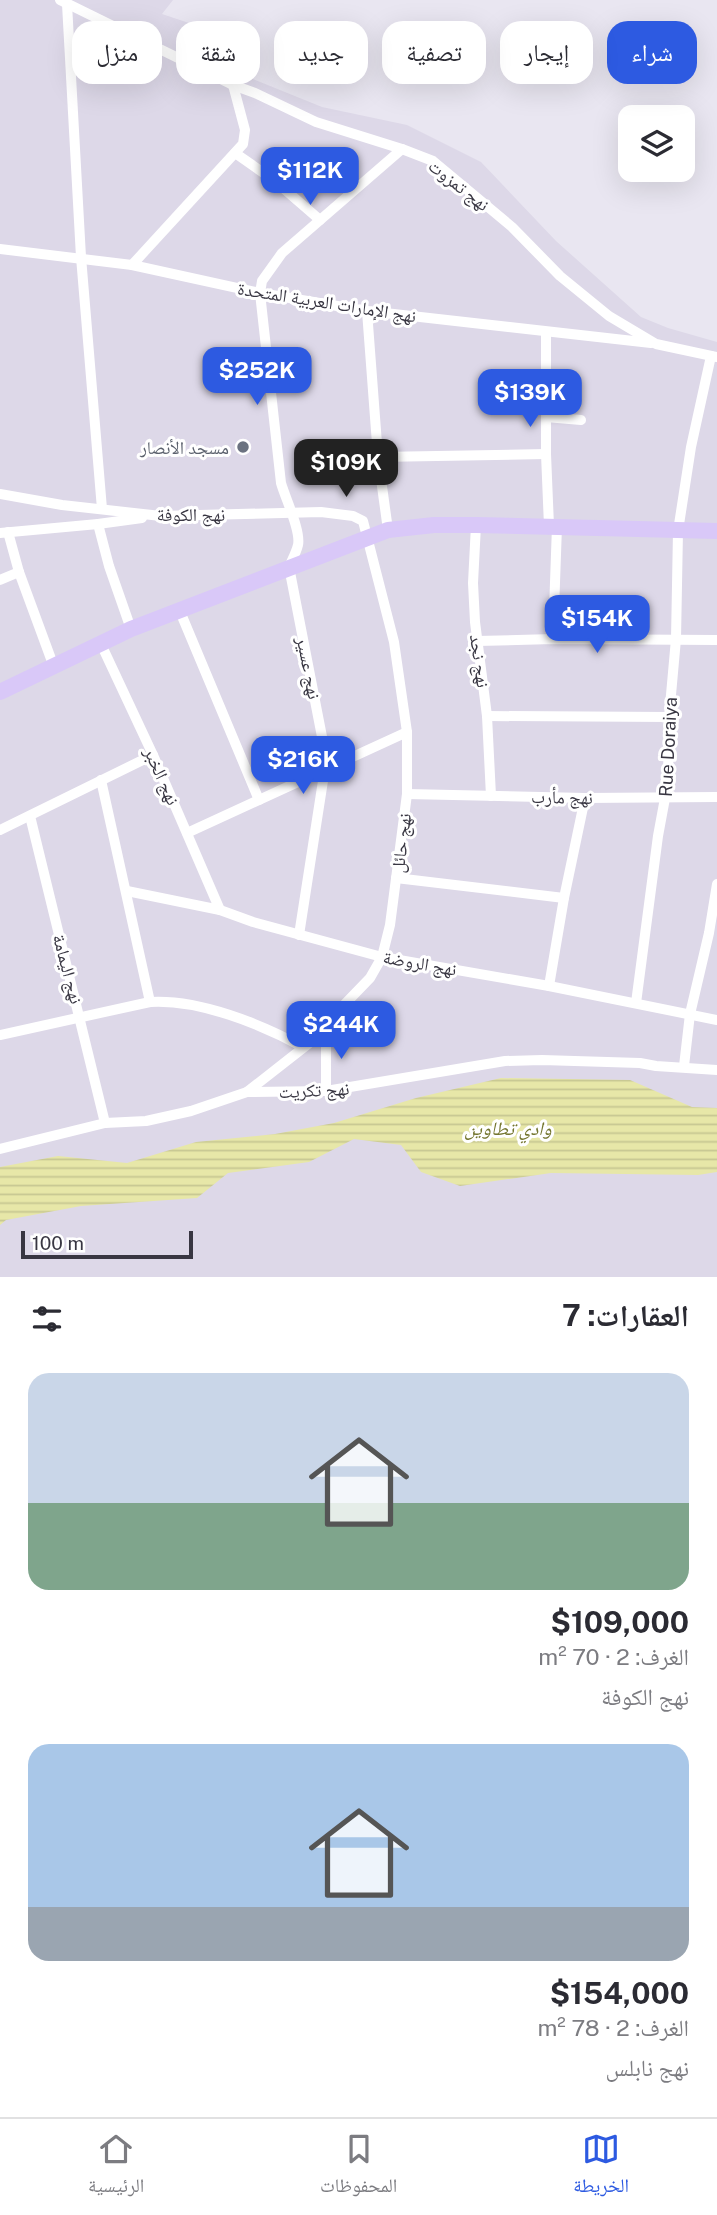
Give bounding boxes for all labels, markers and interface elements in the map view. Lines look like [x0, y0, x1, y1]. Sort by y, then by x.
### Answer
chip: منزل [72, 21, 162, 84]
chip: شقة [176, 21, 260, 84]
chip: جديد [274, 21, 368, 84]
chip: تصفية [382, 21, 486, 84]
chip: إيجار [500, 21, 593, 84]
chip: شراء [607, 21, 697, 84]
map controls [618, 105, 695, 182]
button: layers [618, 105, 695, 182]
pin: $112K [261, 148, 359, 207]
street label: نهج تمزوت [423, 155, 494, 217]
text: $112K [277, 156, 343, 183]
street label: نهج الإمارات العربية المتحدة [236, 277, 418, 328]
pin: $252K [208, 348, 306, 407]
text: $252K [219, 356, 295, 383]
pin: $139K [481, 370, 579, 429]
text: $139K [494, 378, 566, 405]
place label: مسجد الأنصار [139, 437, 229, 458]
marker: مسجد الأنصار [235, 439, 251, 455]
pin: $109K [297, 440, 395, 499]
text: $109K [310, 448, 382, 475]
street label: نهج الكوفة [157, 504, 225, 527]
pin: $154K [548, 596, 646, 655]
text: $154K [561, 604, 633, 631]
street label: نهج نجد [464, 633, 494, 689]
street label: نهج عسير [291, 634, 325, 701]
street label: Rue Doraiya [655, 696, 681, 798]
pin: $216K [254, 736, 352, 796]
street label: نهج الخبر [138, 743, 184, 809]
text: $216K [267, 745, 339, 772]
street label: نهج مأرب [531, 786, 593, 810]
street label: نهج حائل [387, 812, 417, 874]
street label: نهج اليمامة [47, 932, 87, 1007]
street label: نهج الروضة [381, 946, 458, 982]
pin: $244K [292, 1002, 390, 1061]
text: $244K [303, 1010, 379, 1037]
street label: نهج تكريت [278, 1078, 350, 1104]
water label: وادي تطاوين [464, 1117, 552, 1144]
scale bar [21, 1228, 192, 1260]
text: 100 m [32, 1232, 84, 1254]
text: العقارات: 7 [562, 1297, 689, 1333]
icon: filters [28, 1300, 66, 1338]
icon: home [296, 1419, 422, 1545]
text: $109,000 [551, 1604, 689, 1640]
text: الغرف: 2 · 70 m² [538, 1643, 689, 1670]
text: نهج الكوفة [601, 1683, 689, 1710]
icon: home [296, 1790, 422, 1916]
text: $154,000 [550, 1975, 689, 2011]
text: الغرف: 2 · 78 m² [537, 2014, 689, 2041]
text: نهج نابلس [606, 2054, 689, 2081]
tab: الرئيسية [88, 2130, 144, 2204]
tab: المحفوظات [320, 2130, 397, 2204]
tab: الخريطة [573, 2130, 629, 2204]

